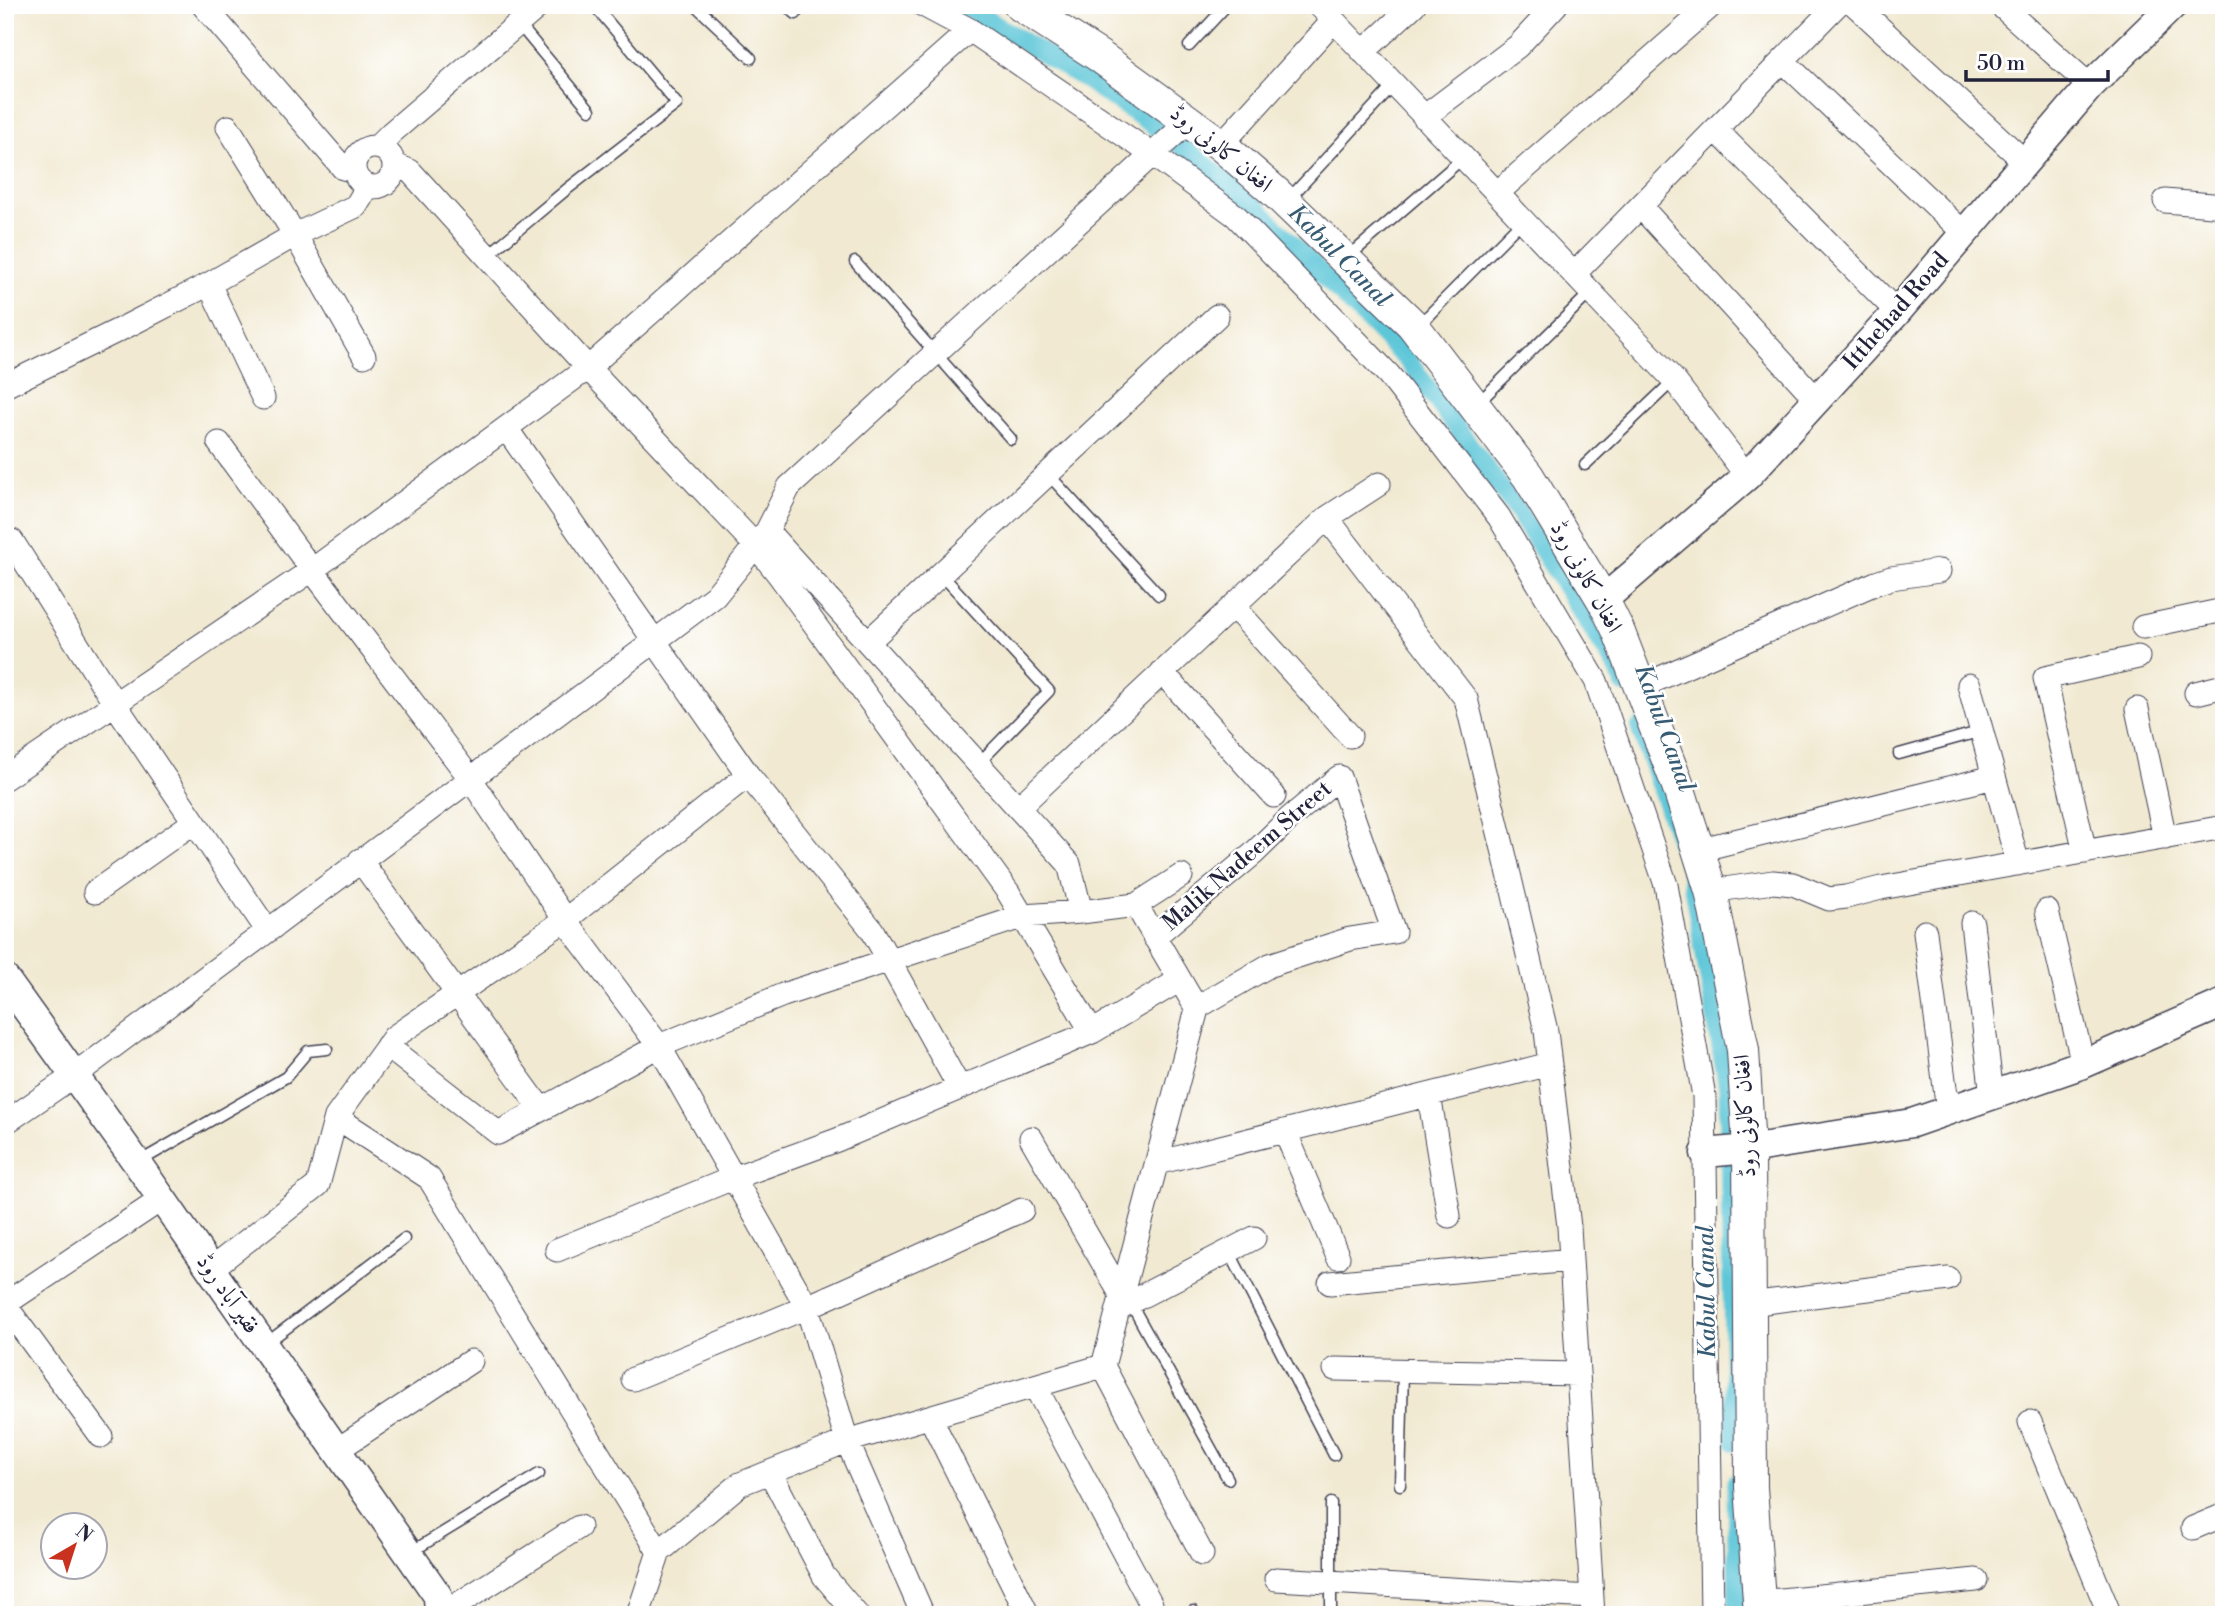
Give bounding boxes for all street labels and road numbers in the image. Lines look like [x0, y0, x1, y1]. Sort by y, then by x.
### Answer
street label: افغان کالونی روڈ [1164, 99, 1278, 199]
street label: Itthehad Road [1837, 246, 1955, 376]
street label: افغان کالونی روڈ [1544, 516, 1628, 638]
street label: Malik Nadeem Street [1157, 775, 1337, 937]
street label: افغان کالونی روڈ [1728, 1054, 1762, 1178]
street label: فقیر آباد روڈ [190, 1249, 266, 1339]

